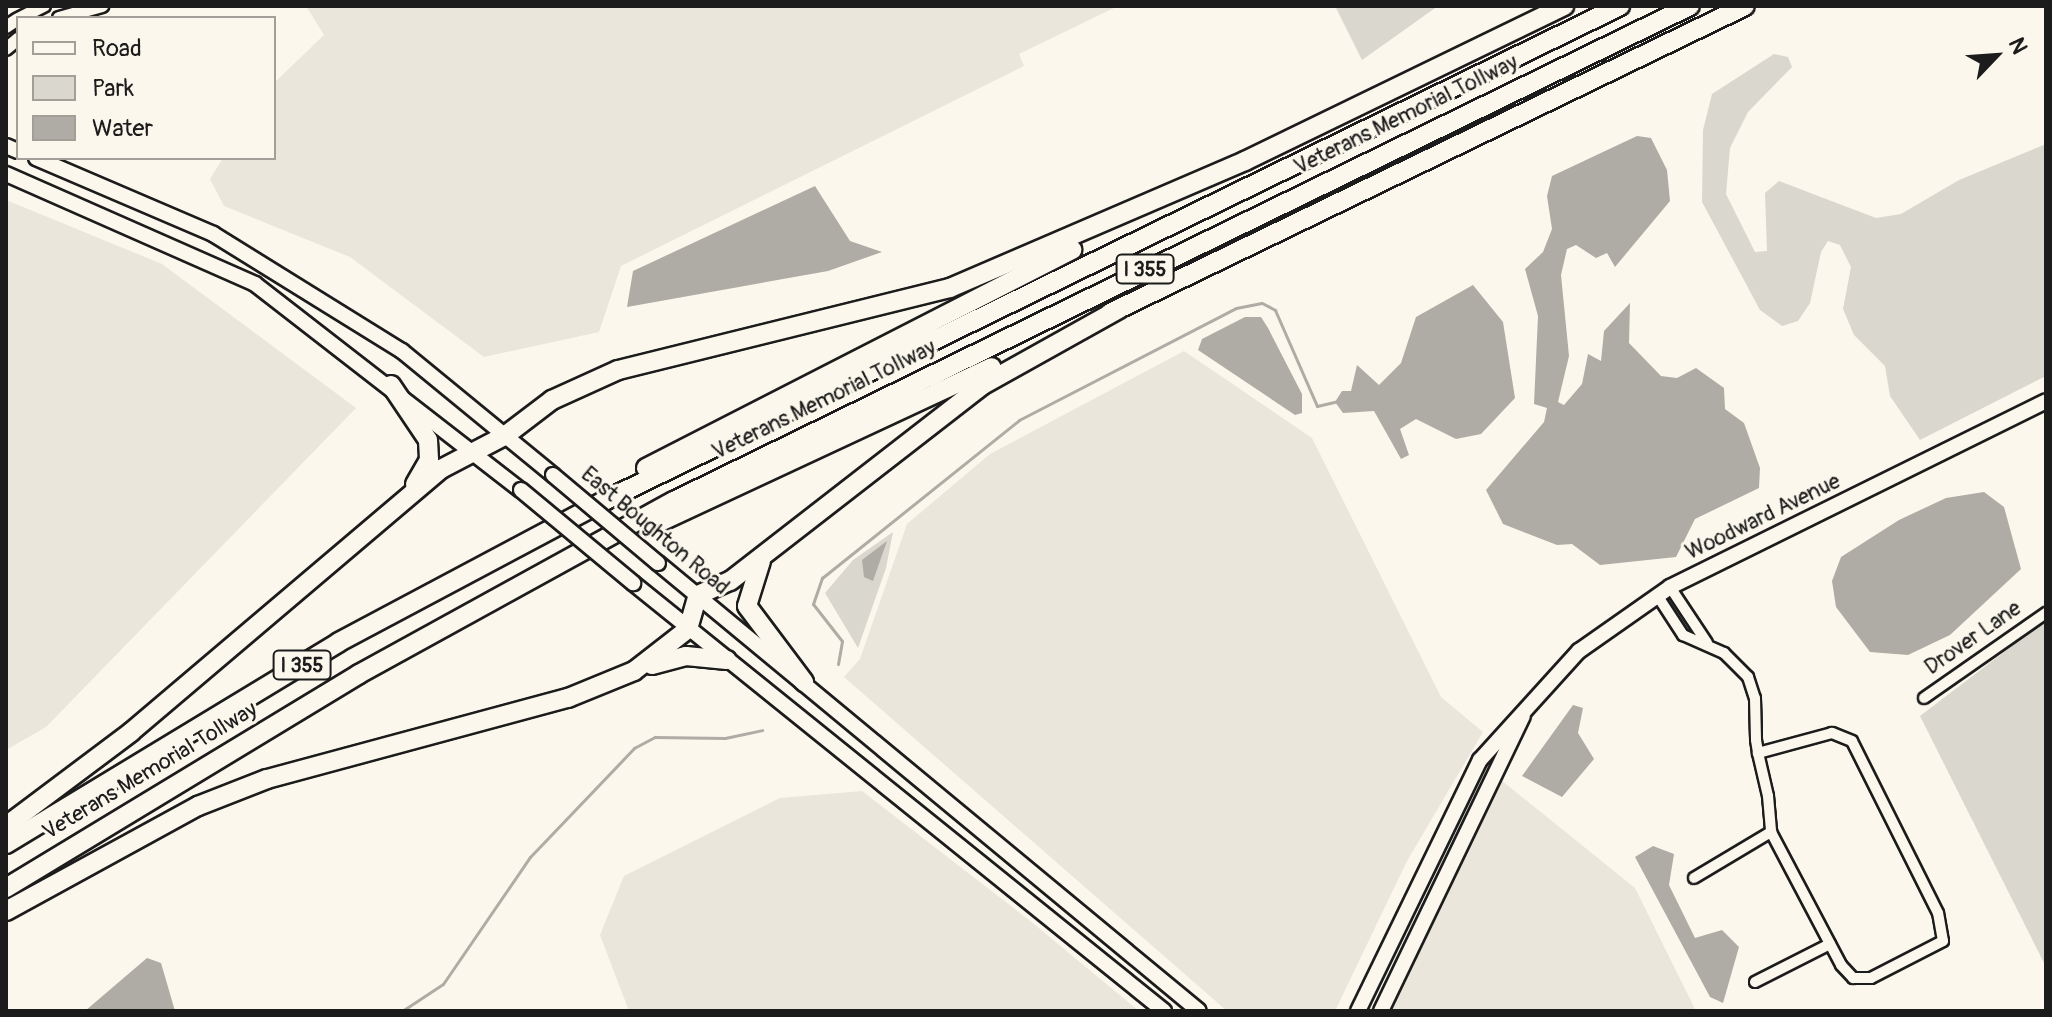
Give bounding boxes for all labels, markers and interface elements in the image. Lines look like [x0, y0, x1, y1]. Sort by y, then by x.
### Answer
legend [16, 16, 276, 160]
north arrow [1956, 16, 2036, 96]
text: N [2002, 33, 2034, 59]
text: Road [92, 34, 142, 63]
street label: Veterans Memorial Tollway [1290, 49, 1522, 181]
text: Park [92, 74, 134, 103]
text: Water [92, 114, 153, 143]
road number: I 355 [1115, 253, 1175, 285]
street label: Veterans Memorial Tollway [708, 334, 940, 466]
street label: East Boughton Road [576, 461, 734, 601]
street label: Woodward Avenue [1681, 468, 1845, 566]
street label: Drover Lane [1920, 595, 2026, 681]
road number: I 355 [272, 649, 332, 681]
street label: Veterans Memorial Tollway [38, 696, 262, 846]

